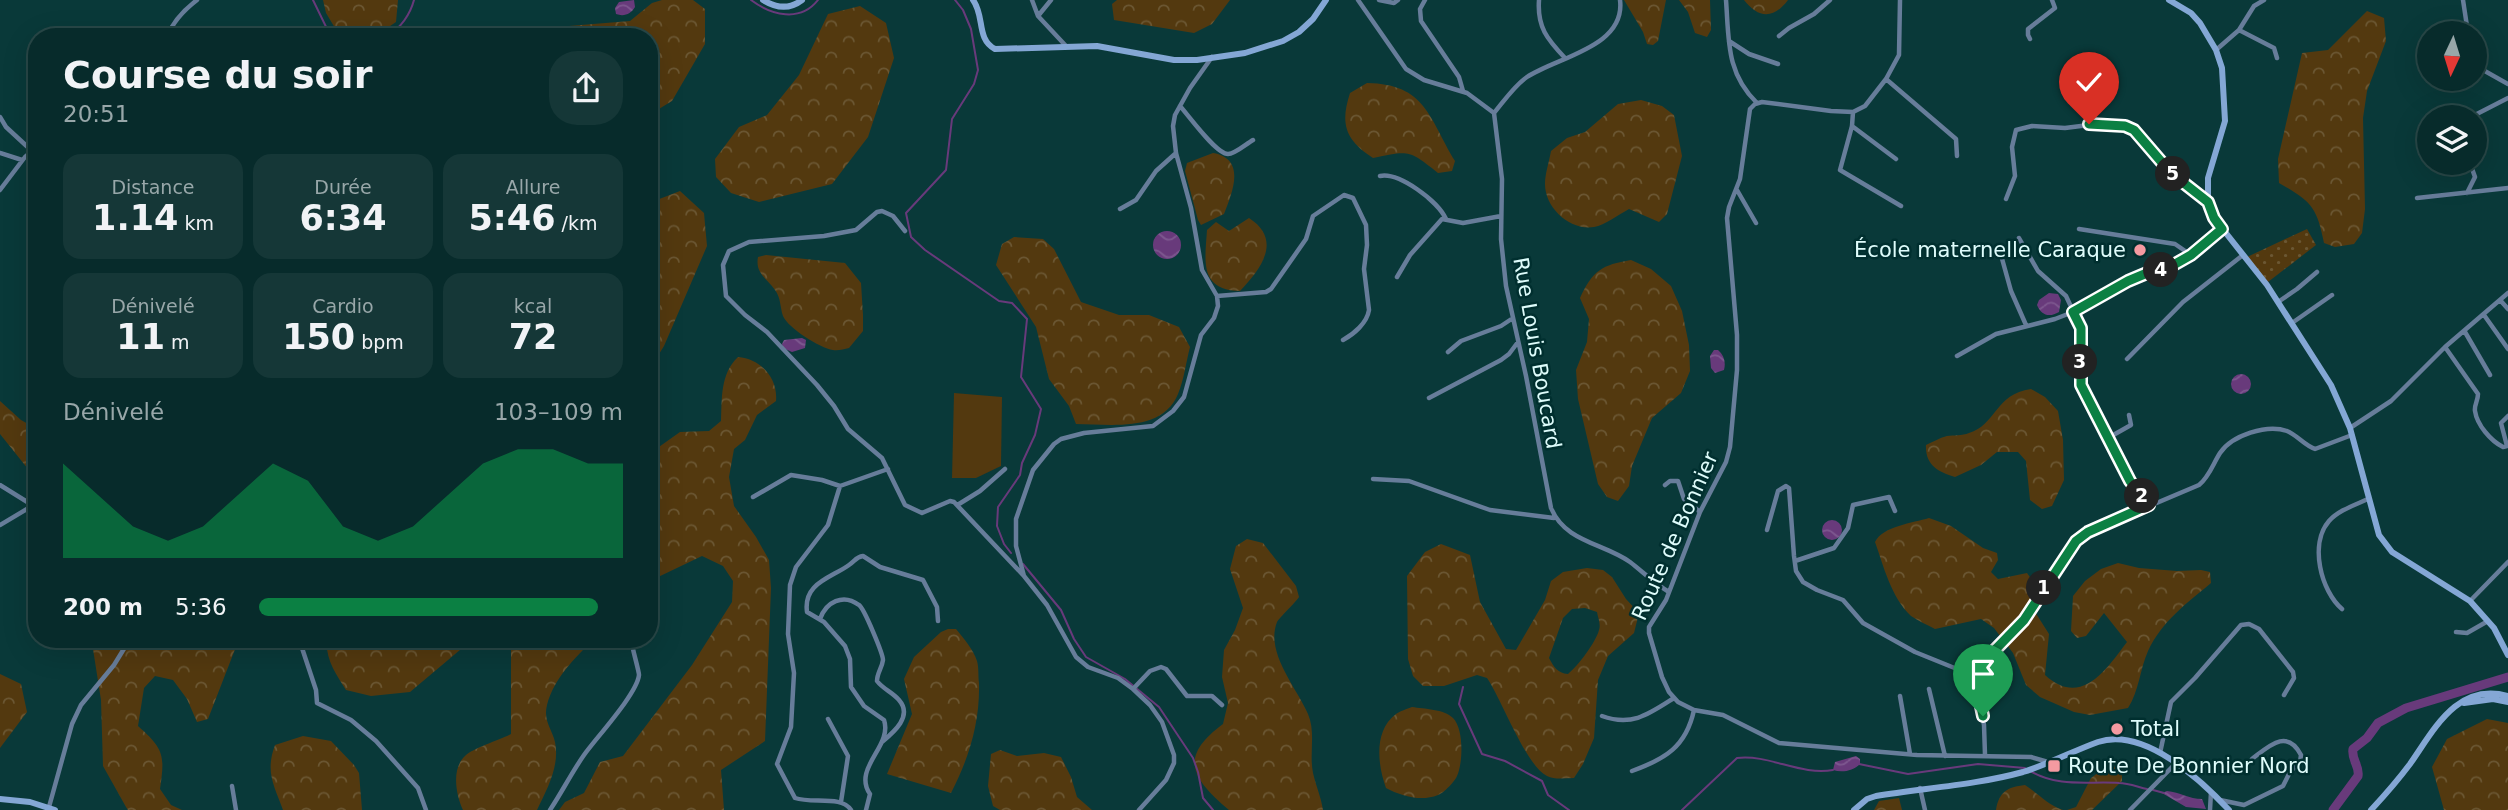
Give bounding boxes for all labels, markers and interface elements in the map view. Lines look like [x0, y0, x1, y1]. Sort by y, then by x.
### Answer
north arrow [2417, 21, 2487, 91]
map controls [2417, 21, 2487, 175]
button: share [549, 51, 623, 125]
pin [2059, 52, 2119, 124]
text: Course du soir [63, 53, 372, 97]
icon: check [2070, 63, 2108, 101]
text: 20:51 [63, 101, 129, 127]
button: layers [2417, 105, 2487, 175]
pin: 5 [2156, 156, 2190, 192]
text: 5 [2166, 162, 2179, 184]
text: Distance [111, 176, 195, 198]
text: Durée [314, 176, 372, 198]
text: Allure [506, 176, 560, 198]
text: 1.14 [92, 198, 178, 238]
text: 6:34 [299, 198, 387, 238]
text: 5:46 [468, 198, 556, 238]
text: km [178, 212, 214, 234]
text: /km [556, 212, 598, 234]
place label: École maternelle Caraque [1854, 237, 2126, 262]
marker: École maternelle Caraque [2132, 242, 2148, 258]
pin: 4 [2144, 252, 2178, 288]
street label: Rue Louis Boucard [1508, 255, 1566, 451]
text: 4 [2154, 258, 2167, 280]
text: Dénivelé [111, 295, 195, 317]
text: Cardio [312, 295, 374, 317]
text: kcal [514, 295, 552, 317]
text: 11 [116, 317, 165, 357]
text: 150 [282, 317, 355, 357]
text: 72 [509, 317, 557, 357]
text: m [165, 331, 190, 353]
text: bpm [355, 331, 404, 353]
pin: 3 [2062, 344, 2098, 380]
text: 3 [2073, 350, 2086, 372]
text: Dénivelé [63, 399, 164, 425]
text: 103–109 m [494, 399, 623, 425]
street label: Route de Bonnier [1627, 448, 1723, 624]
pin: 2 [2124, 478, 2160, 514]
text: 2 [2135, 484, 2148, 506]
pin: 1 [2026, 570, 2062, 606]
text: 1 [2037, 576, 2050, 598]
text: 200 m [63, 594, 143, 620]
text: 5:36 [175, 594, 227, 620]
pin [1953, 644, 2013, 716]
icon: arrive [1964, 655, 2002, 693]
place label: Total [2130, 717, 2180, 741]
marker: Total [2109, 721, 2125, 737]
place label: Route De Bonnier Nord [2068, 754, 2310, 778]
marker: Route De Bonnier Nord [2046, 758, 2062, 774]

